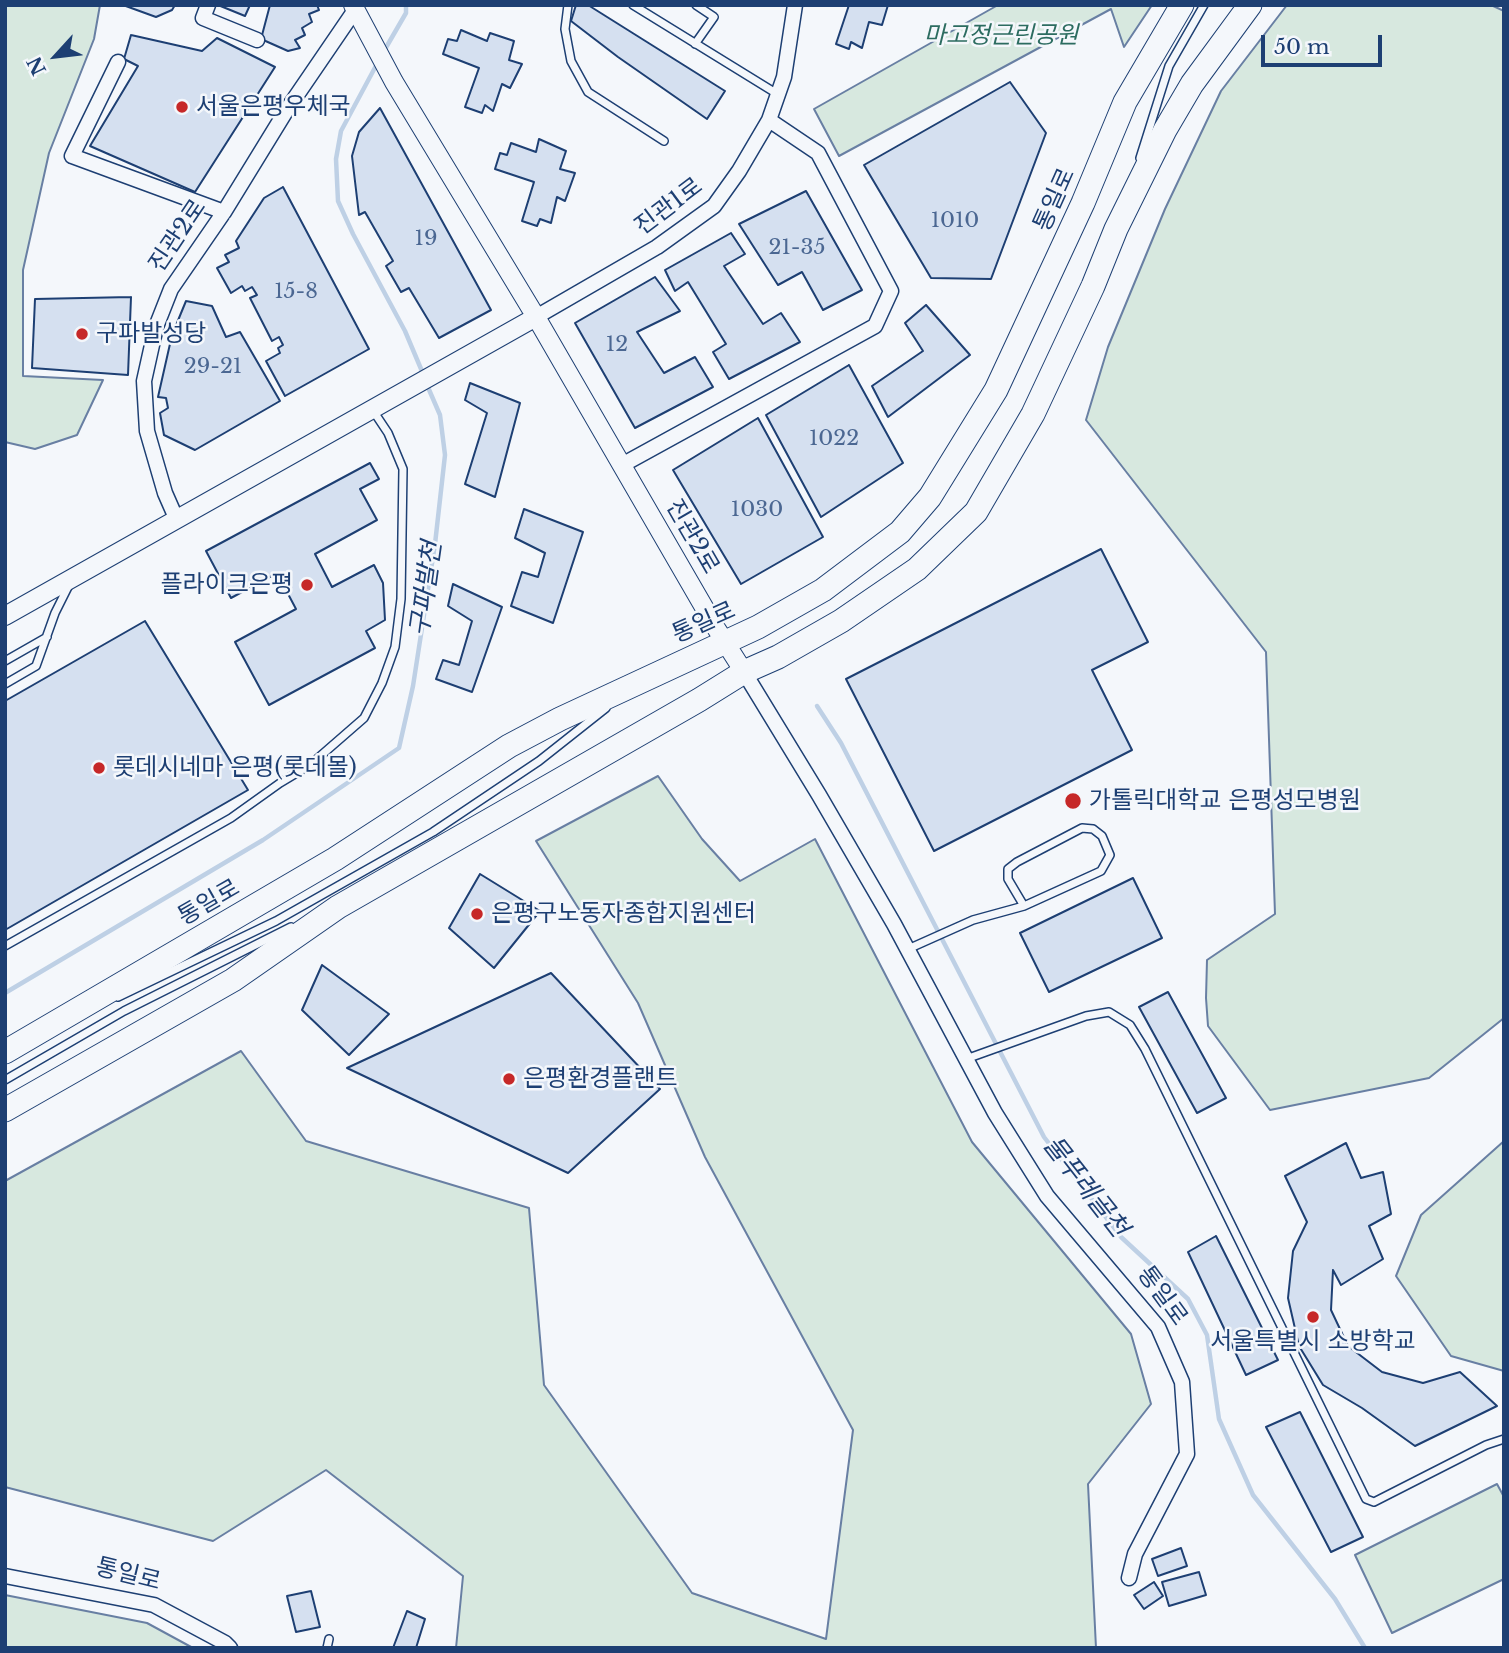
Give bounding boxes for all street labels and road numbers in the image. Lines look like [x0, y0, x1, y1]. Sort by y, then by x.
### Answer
street label: 통일로 [1028, 164, 1082, 236]
street label: 진관1로 [630, 172, 708, 242]
street label: 진관2로 [143, 194, 213, 278]
street label: 진관2로 [659, 495, 725, 579]
street label: 통일로 [668, 596, 740, 650]
street label: 통일로 [173, 874, 245, 932]
street label: 통일로 [1131, 1261, 1193, 1331]
street label: 통일로 [92, 1553, 164, 1597]

